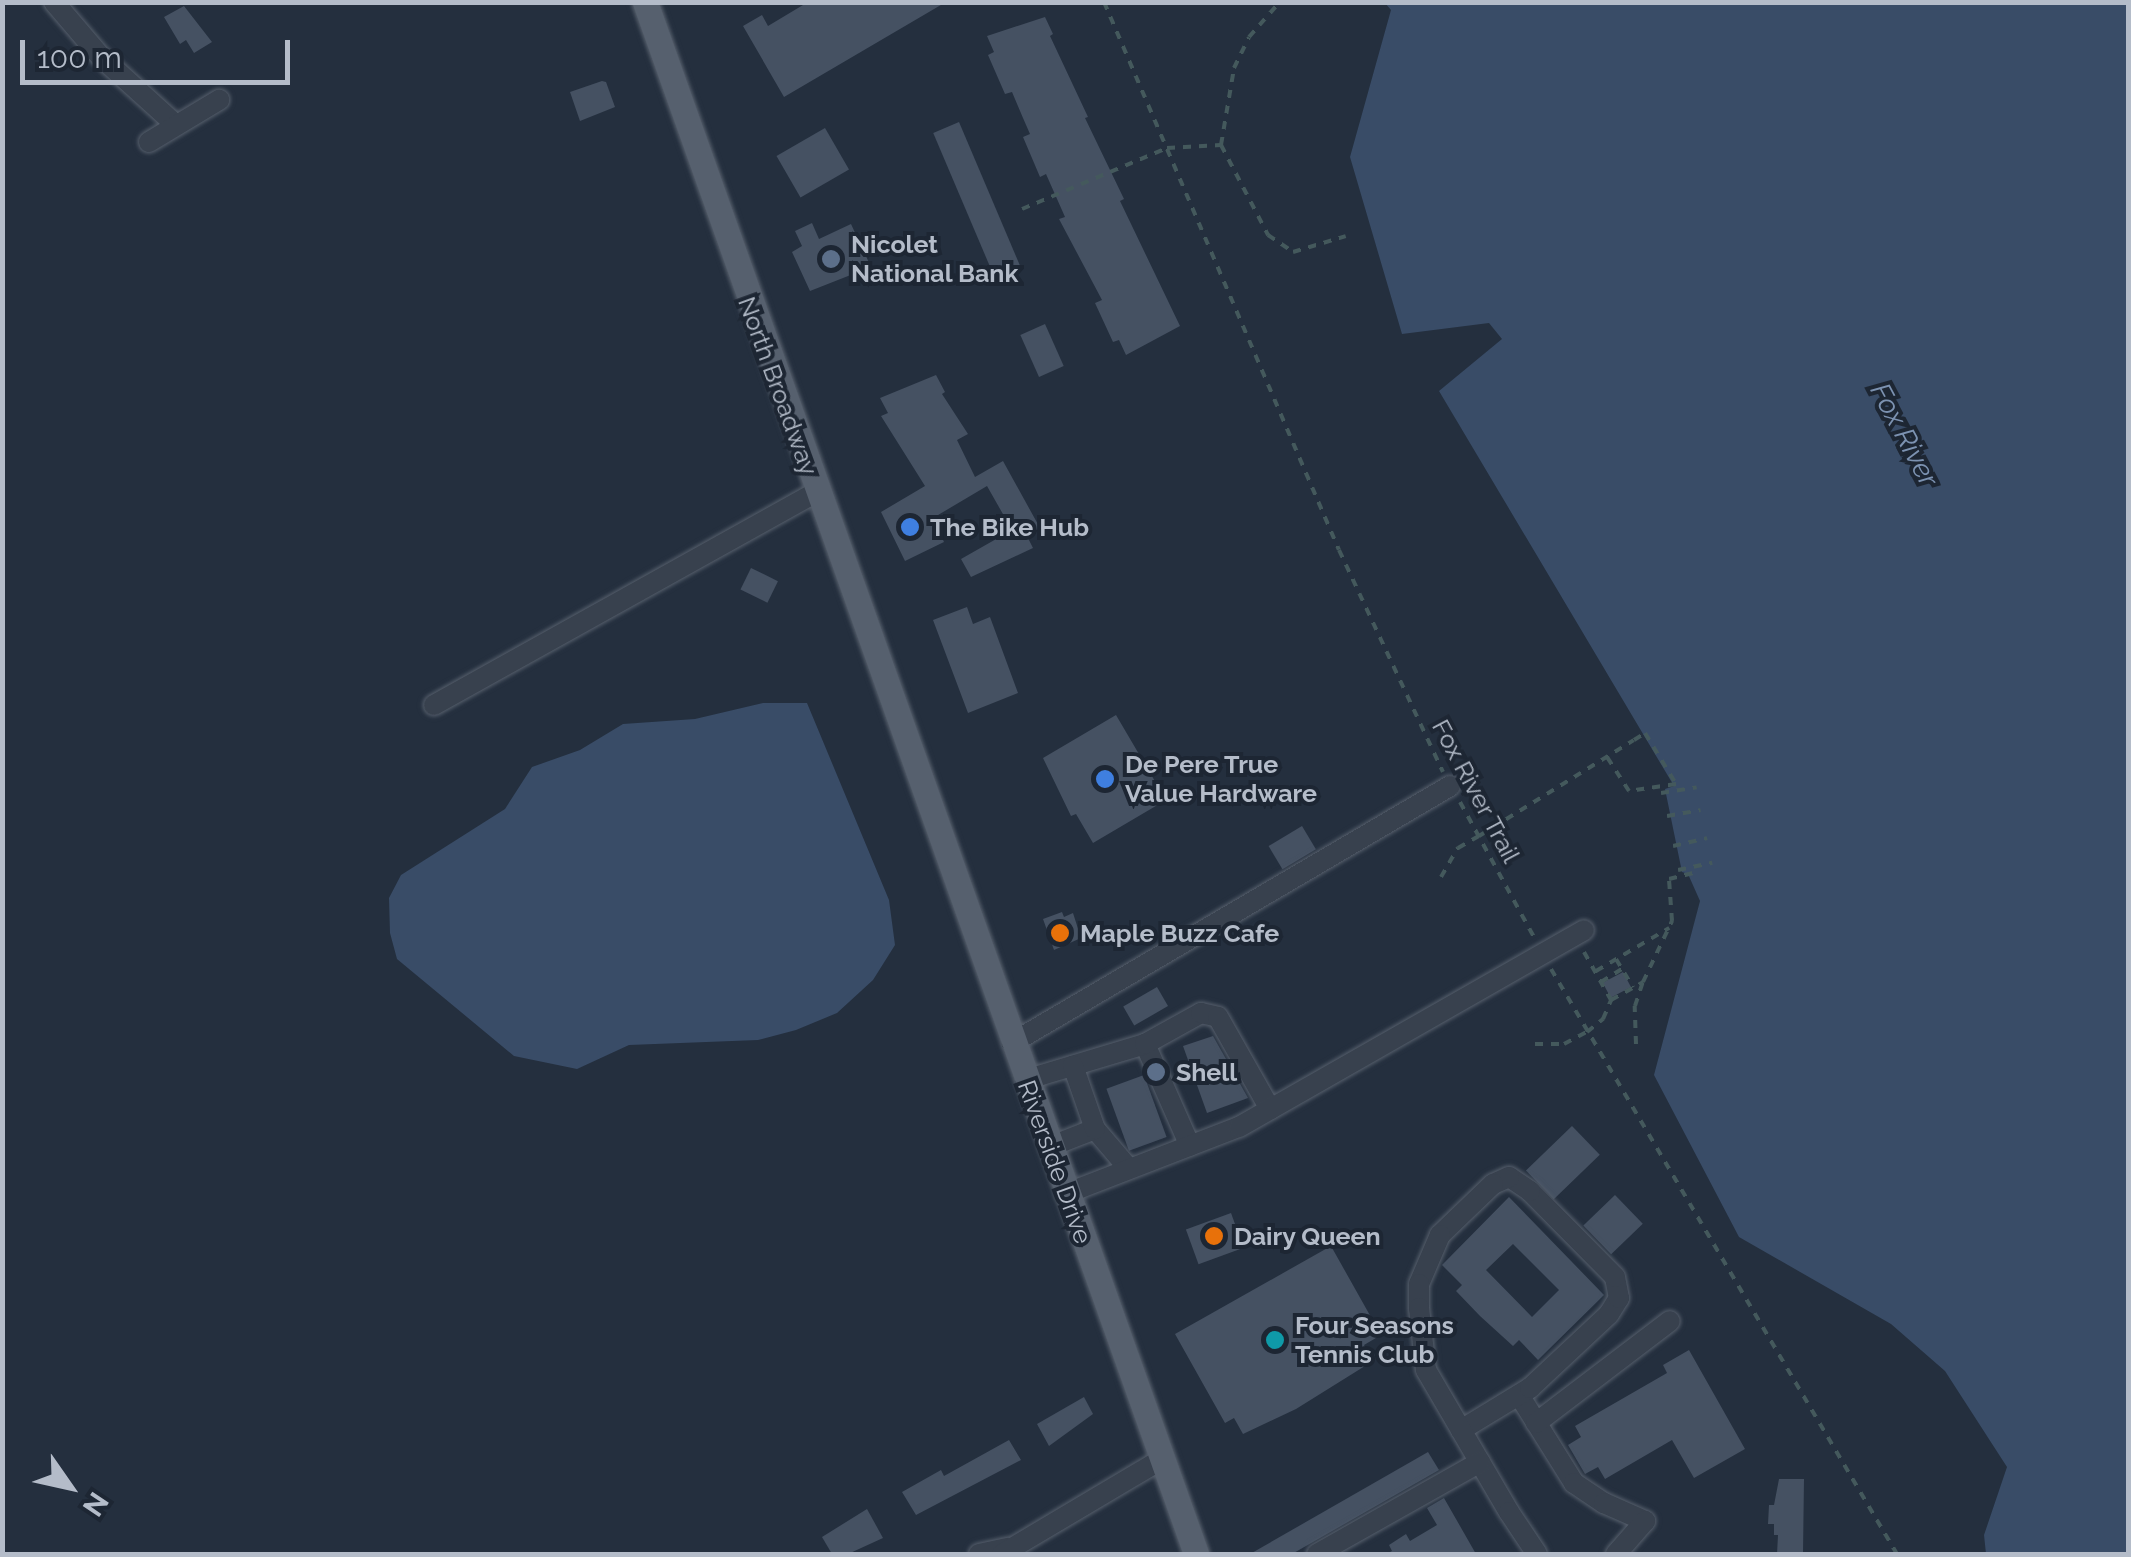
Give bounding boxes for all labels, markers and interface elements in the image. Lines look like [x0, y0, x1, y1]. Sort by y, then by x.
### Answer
scale bar [25, 20, 295, 82]
text: 100 m [37, 40, 122, 75]
place label: Nicolet National Bank [851, 230, 1019, 289]
marker: Nicolet National Bank [820, 248, 842, 270]
street label: North Broadway [732, 293, 824, 479]
water label: Fox River [1863, 377, 1945, 493]
place label: The Bike Hub [930, 512, 1089, 542]
marker: The Bike Hub [899, 516, 921, 538]
street label: Fox River Trail [1425, 714, 1527, 868]
place label: De Pere True Value Hardware [1125, 750, 1317, 809]
marker: De Pere True Value Hardware [1094, 768, 1116, 790]
place label: Maple Buzz Cafe [1080, 918, 1279, 948]
marker: Maple Buzz Cafe [1049, 922, 1071, 944]
place label: Shell [1176, 1057, 1237, 1087]
marker: Shell [1145, 1061, 1167, 1083]
street label: Riverside Drive [1012, 1076, 1098, 1248]
place label: Dairy Queen [1234, 1221, 1381, 1251]
marker: Dairy Queen [1203, 1225, 1225, 1247]
place label: Four Seasons Tennis Club [1295, 1311, 1454, 1370]
marker: Four Seasons Tennis Club [1264, 1329, 1286, 1351]
north arrow [20, 1437, 120, 1537]
text: N [76, 1486, 115, 1522]

